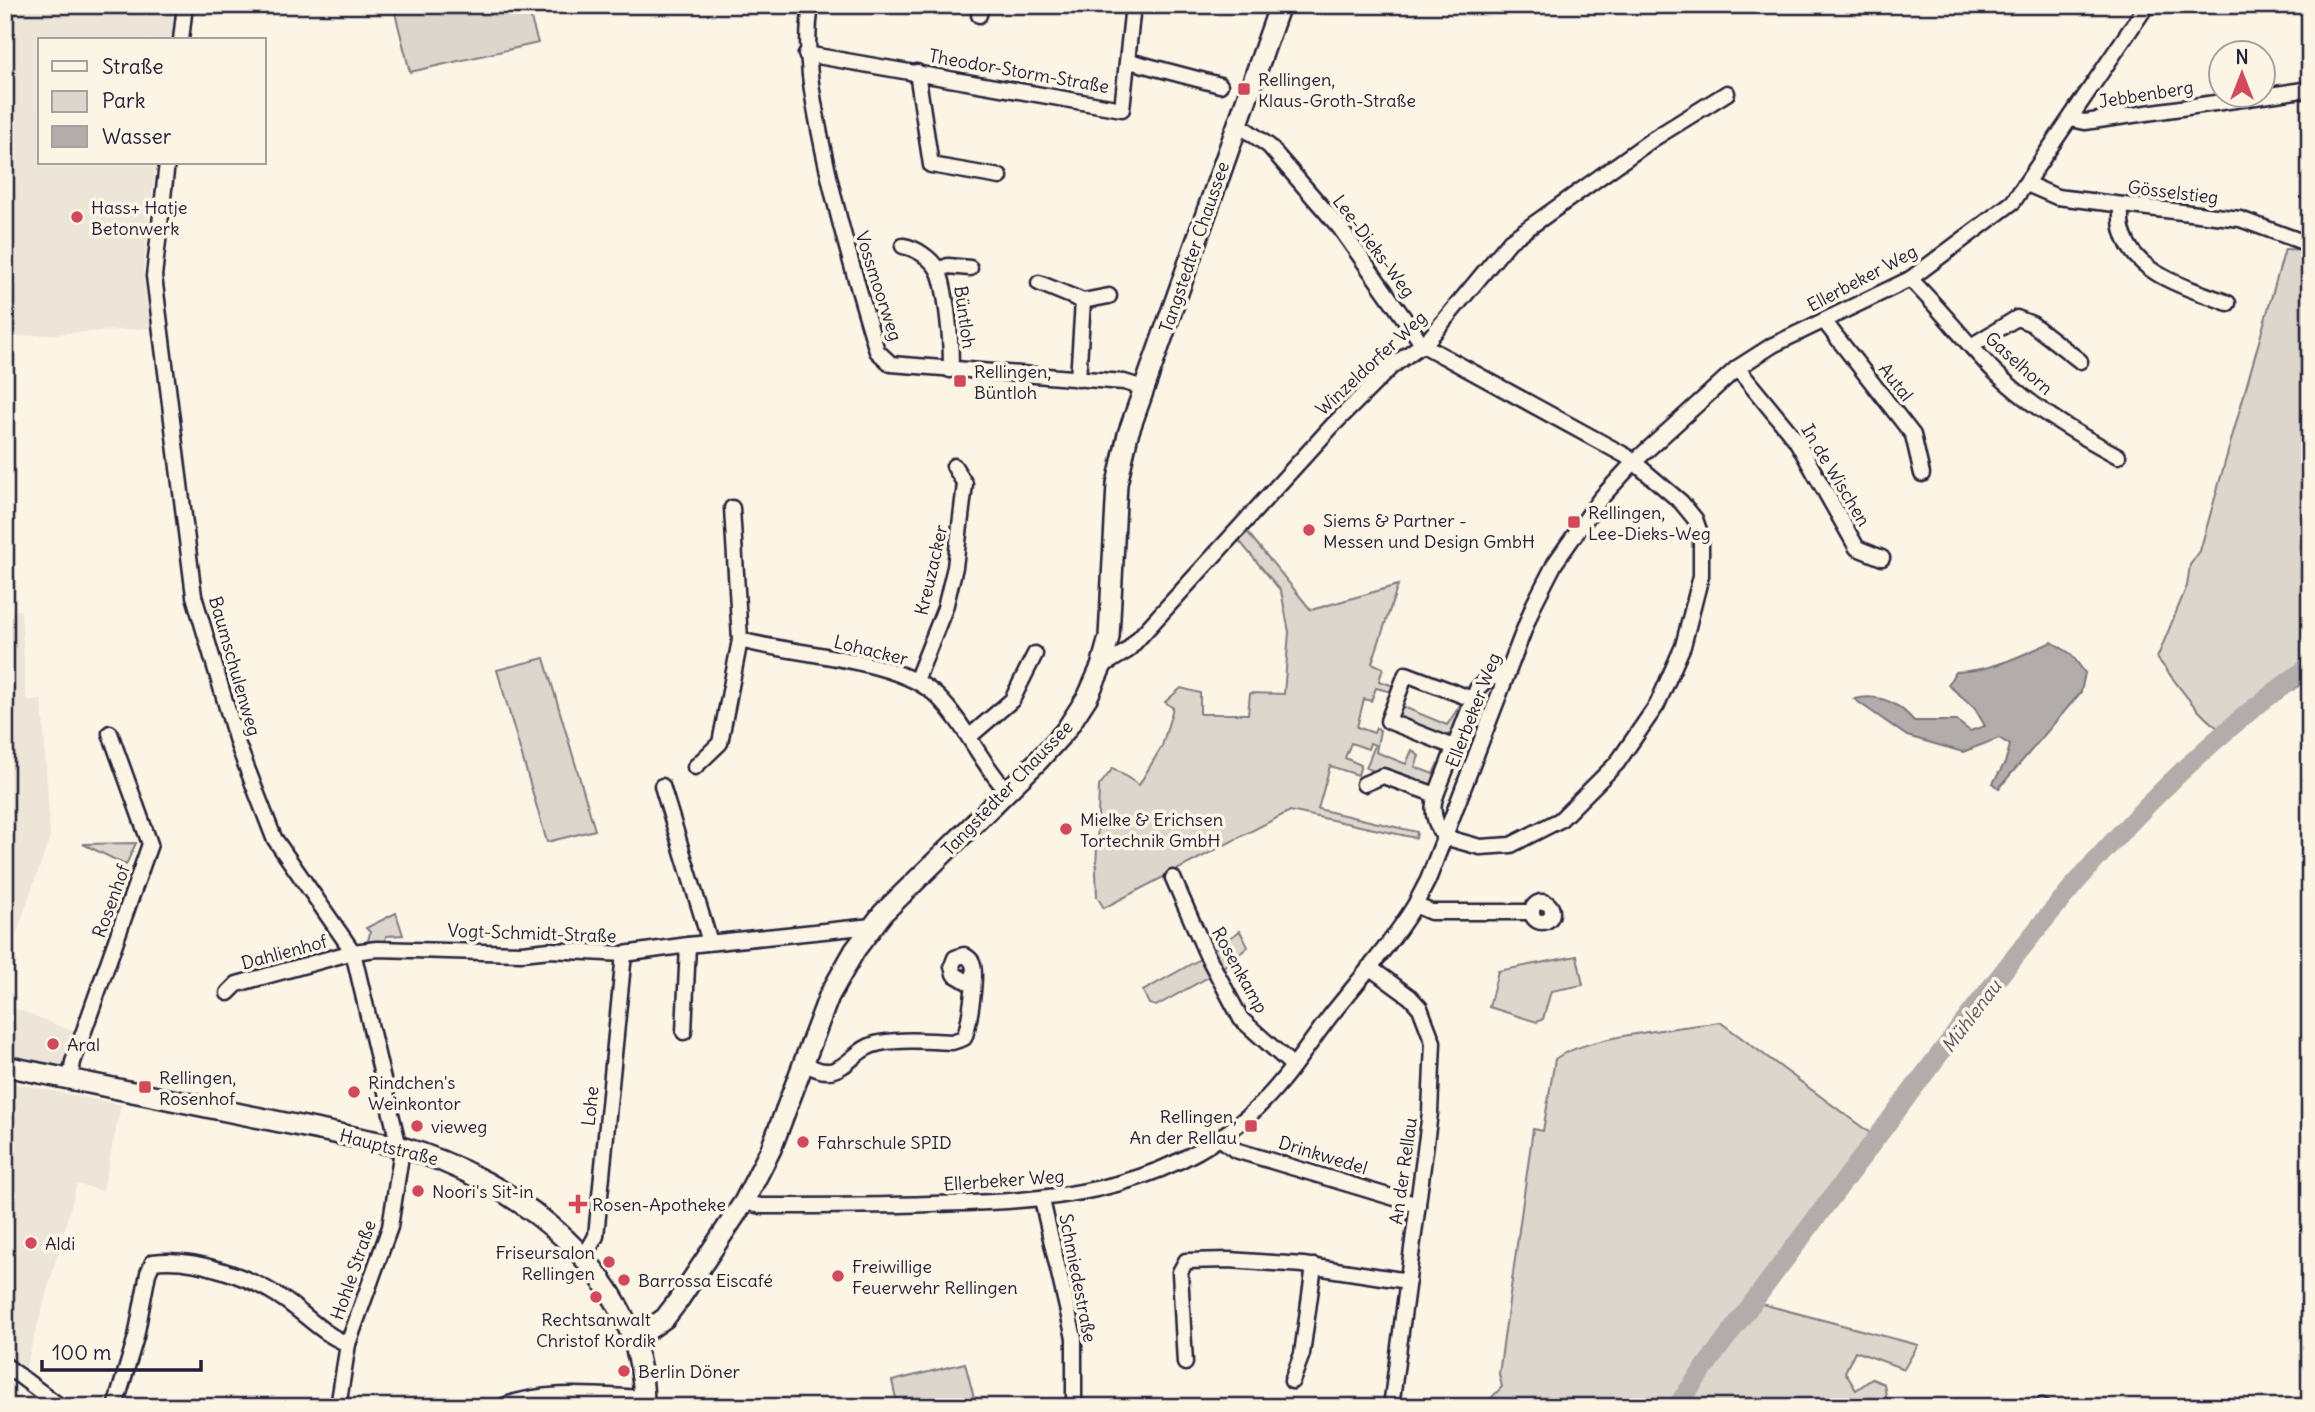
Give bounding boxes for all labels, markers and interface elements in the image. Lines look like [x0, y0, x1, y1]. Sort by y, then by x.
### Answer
legend [38, 38, 266, 164]
north arrow [2206, 38, 2276, 108]
street label: Theodor-Storm-Straße [927, 44, 1111, 98]
text: N [2235, 45, 2249, 69]
text: Straße [102, 53, 163, 80]
place label: Rellingen, Klaus-Groth-Straße [1258, 68, 1416, 112]
street label: Jebbenberg [2097, 75, 2195, 113]
marker: Rellingen, Klaus-Groth-Straße [1236, 81, 1252, 97]
text: Park [102, 87, 145, 114]
text: Wasser [102, 123, 172, 150]
street label: Tangstedter Chaussee [1154, 159, 1234, 335]
street label: Gösselstieg [2126, 175, 2220, 209]
street label: Lee-Dieks-Weg [1328, 190, 1420, 302]
place label: Hass+ Hatje Betonwerk [91, 196, 187, 240]
marker: Hass+ Hatje Betonwerk [69, 209, 85, 225]
street label: Vossmoorweg [850, 228, 908, 344]
street label: Ellerbeker Weg [1803, 239, 1921, 317]
street label: Büntloh [949, 284, 981, 350]
street label: Winzeldorfer Weg [1311, 306, 1431, 420]
street label: Gaselhorn [1980, 327, 2058, 399]
street label: Autal [1874, 358, 1918, 406]
place label: Rellingen, Büntloh [974, 360, 1051, 404]
marker: Rellingen, Büntloh [952, 373, 968, 389]
street label: In de Wischen [1796, 420, 1876, 530]
place label: Rellingen, Lee-Dieks-Weg [1588, 501, 1711, 545]
place label: Siems & Partner - Messen und Design GmbH [1323, 509, 1535, 553]
marker: Rellingen, Lee-Dieks-Weg [1566, 514, 1582, 530]
street label: Kreuzacker [909, 522, 953, 617]
marker: Siems & Partner - Messen und Design GmbH [1301, 522, 1317, 538]
street label: Baumschulenweg [204, 593, 266, 739]
street label: Lohacker [832, 630, 911, 670]
street label: Ellerbeker Weg [1441, 649, 1505, 771]
street label: Tangstedter Chaussee [936, 716, 1078, 860]
place label: Mielke & Erichsen Tortechnik GmbH [1080, 808, 1223, 852]
marker: Mielke & Erichsen Tortechnik GmbH [1058, 821, 1074, 837]
street label: Rosenhof [87, 860, 135, 941]
street label: Vogt-Schmidt-Straße [447, 919, 617, 947]
street label: Rosenkamp [1207, 923, 1273, 1017]
street label: Dahlienhof [239, 929, 330, 974]
water label: Mühlenau [1936, 974, 2007, 1057]
place label: Aral [67, 1033, 100, 1056]
marker: Aral [45, 1036, 61, 1052]
place label: Rellingen, Rosenhof [159, 1066, 236, 1110]
place label: Rindchen's Weinkontor [368, 1071, 461, 1115]
marker: Rellingen, Rosenhof [137, 1079, 153, 1095]
marker: Rindchen's Weinkontor [346, 1084, 362, 1100]
street label: Lohe [576, 1085, 604, 1127]
place label: Rellingen, An der Rellau [1129, 1105, 1237, 1149]
place label: vieweg [431, 1115, 487, 1138]
street label: An der Rellau [1384, 1116, 1422, 1226]
marker: vieweg [409, 1118, 425, 1134]
marker: Rellingen, An der Rellau [1243, 1118, 1259, 1134]
street label: Hauptstraße [337, 1124, 441, 1170]
place label: Fahrschule SPID [817, 1131, 952, 1154]
street label: Drinkwedel [1276, 1131, 1370, 1179]
marker: Fahrschule SPID [795, 1134, 811, 1150]
street label: Ellerbeker Weg [943, 1164, 1065, 1196]
place label: Noori's Sit-in [432, 1180, 534, 1203]
marker: Noori's Sit-in [410, 1183, 426, 1199]
place label: Rosen-Apotheke [592, 1193, 726, 1216]
marker: Rosen-Apotheke [570, 1196, 586, 1212]
street label: Schmiedestraße [1054, 1212, 1102, 1344]
street label: Hohle Straße [325, 1217, 381, 1323]
place label: Aldi [45, 1232, 75, 1255]
marker: Aldi [23, 1235, 39, 1251]
place label: Friseursalon Rellingen [495, 1241, 595, 1285]
marker: Friseursalon Rellingen [601, 1254, 617, 1270]
place label: Freiwillige Feuerwehr Rellingen [852, 1255, 1018, 1299]
marker: Freiwillige Feuerwehr Rellingen [830, 1268, 846, 1284]
place label: Barrossa Eiscafé [638, 1269, 773, 1292]
marker: Barrossa Eiscafé [616, 1272, 632, 1288]
marker: Rechtsanwalt Christof Kordik [588, 1289, 604, 1305]
place label: Rechtsanwalt Christof Kordik [536, 1308, 656, 1352]
scale bar [42, 1328, 201, 1372]
text: 100 m [52, 1339, 111, 1366]
place label: Berlin Döner [638, 1360, 741, 1383]
marker: Berlin Döner [616, 1363, 632, 1379]

